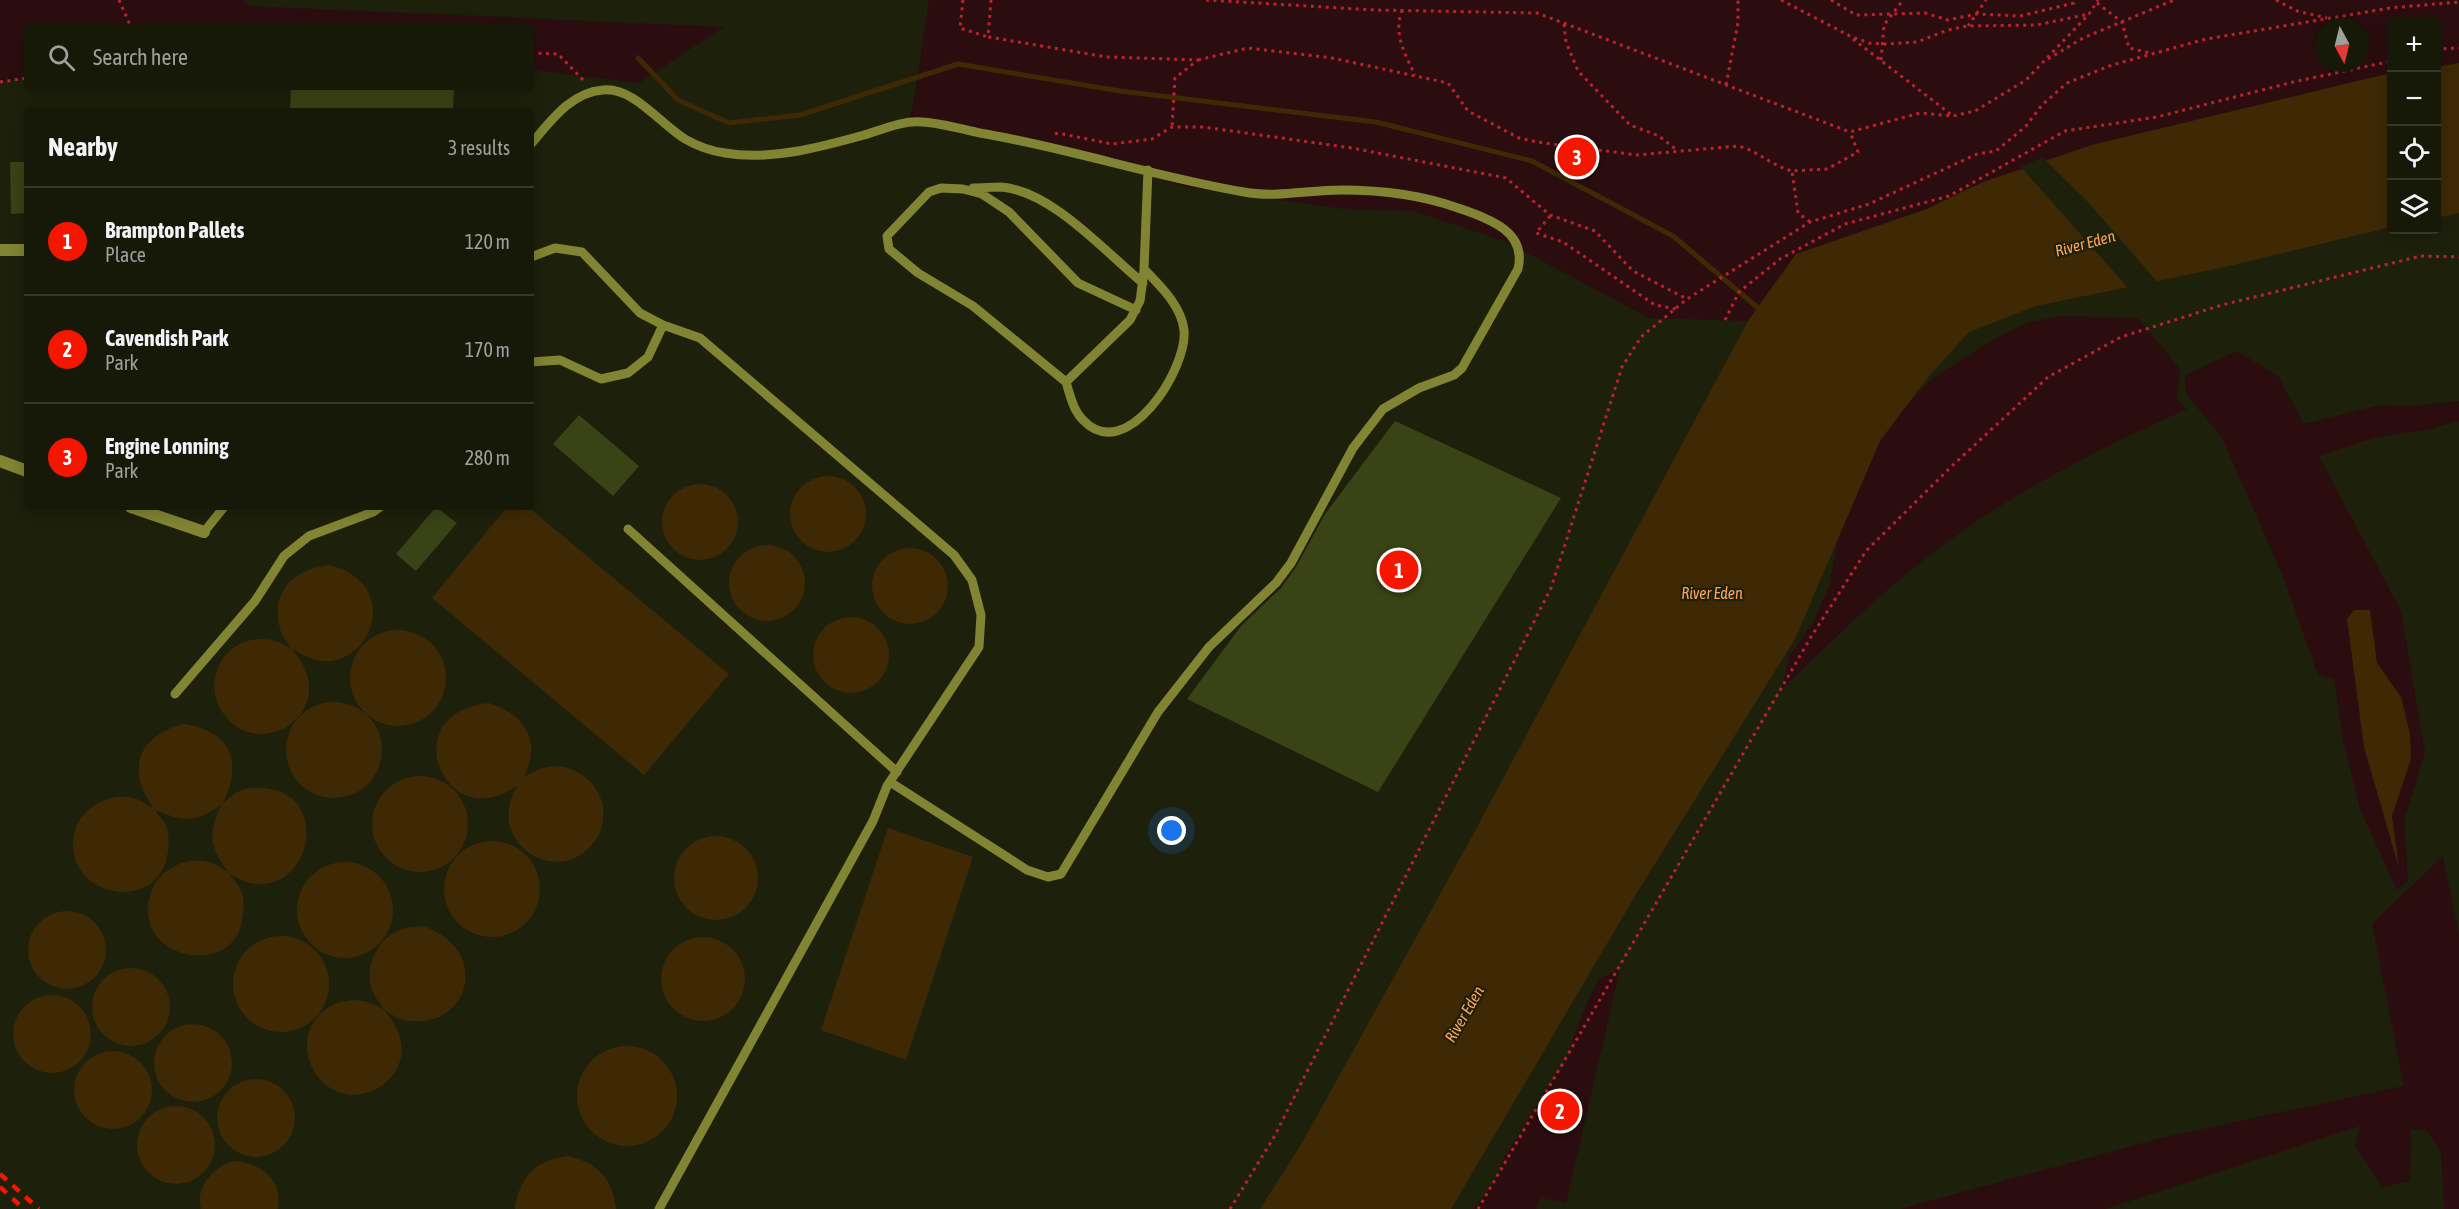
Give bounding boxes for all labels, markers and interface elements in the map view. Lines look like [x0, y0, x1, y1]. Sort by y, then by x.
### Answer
north arrow [2315, 18, 2369, 72]
map controls [2387, 18, 2441, 234]
button: + [2387, 18, 2441, 72]
search box [24, 24, 534, 90]
icon: search [45, 41, 78, 74]
text: Search here [93, 44, 188, 70]
button: − [2387, 72, 2441, 126]
button: locate [2387, 126, 2441, 180]
text: Nearby [48, 132, 118, 162]
pin: 3 [1558, 134, 1596, 180]
text: 3 results [448, 136, 510, 159]
button: layers [2387, 180, 2441, 234]
text: Brampton Pallets [105, 217, 244, 243]
water label: River Eden [2053, 226, 2117, 260]
text: 1 [63, 230, 72, 253]
text: 120 m [465, 230, 510, 253]
text: Place [105, 243, 146, 266]
text: Cavendish Park [105, 325, 228, 351]
text: 2 [63, 338, 72, 361]
text: 170 m [465, 338, 510, 361]
text: Park [105, 351, 138, 374]
text: Engine Lonning [105, 433, 229, 459]
text: 3 [63, 446, 72, 469]
text: 280 m [465, 446, 510, 469]
text: Park [105, 459, 138, 482]
pin: 1 [1380, 548, 1418, 592]
water label: River Eden [1681, 584, 1743, 602]
your location [1157, 816, 1186, 845]
water label: River Eden [1441, 983, 1487, 1045]
pin: 2 [1540, 1088, 1580, 1134]

